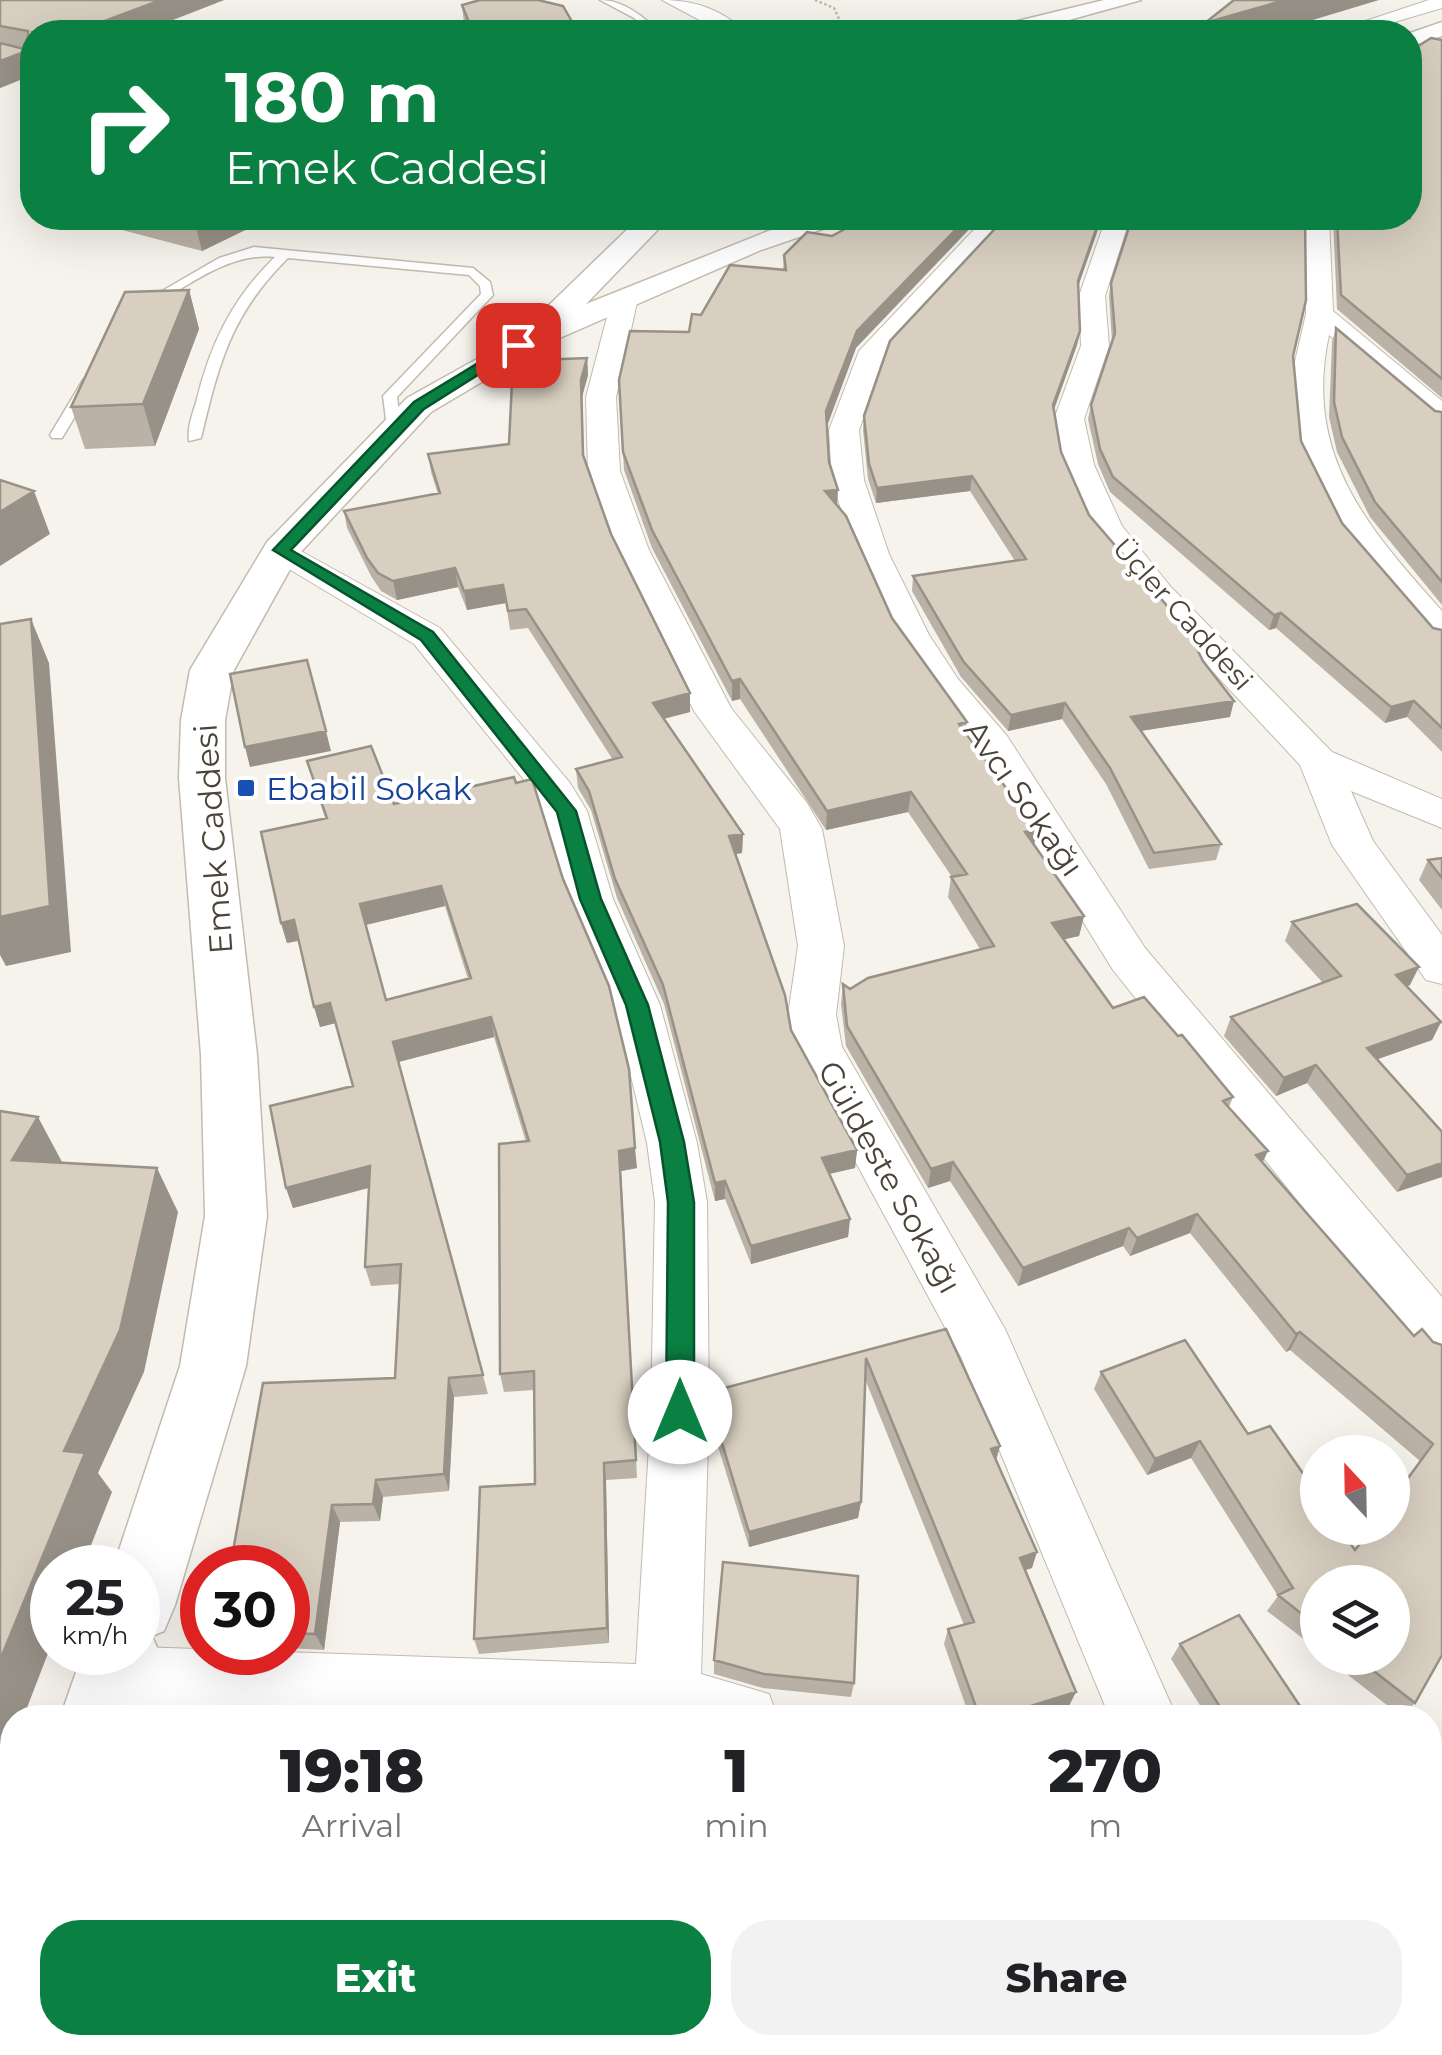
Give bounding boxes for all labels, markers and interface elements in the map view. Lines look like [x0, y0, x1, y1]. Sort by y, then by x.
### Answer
text: 180 m [225, 54, 439, 140]
icon: right [60, 60, 190, 190]
text: Emek Caddesi [225, 140, 549, 195]
pin [476, 303, 561, 388]
icon: arrive [491, 318, 546, 373]
street label: Üçler Caddesi [1106, 531, 1260, 697]
street label: Avcı Sokağı [956, 712, 1092, 884]
street label: Emek Caddesi [186, 723, 240, 955]
place label: Ebabil Sokak [266, 769, 472, 808]
marker: Ebabil Sokak [235, 777, 257, 799]
street label: Güldeste Sokağı [810, 1054, 970, 1300]
position arrow [628, 1360, 732, 1464]
north arrow [1300, 1435, 1410, 1545]
map controls [1300, 1435, 1410, 1675]
speed limit sign: 30 [180, 1545, 310, 1675]
button: layers [1300, 1565, 1410, 1675]
text: 25 [65, 1567, 125, 1628]
text: km/h [62, 1620, 128, 1650]
text: 19:18 [280, 1734, 425, 1807]
text: 1 [724, 1734, 749, 1807]
text: 270 [1048, 1734, 1162, 1807]
text: Arrival [302, 1806, 403, 1845]
text: min [704, 1806, 769, 1845]
text: m [1088, 1806, 1122, 1845]
button: Exit [40, 1920, 711, 2035]
button: Share [731, 1920, 1402, 2035]

